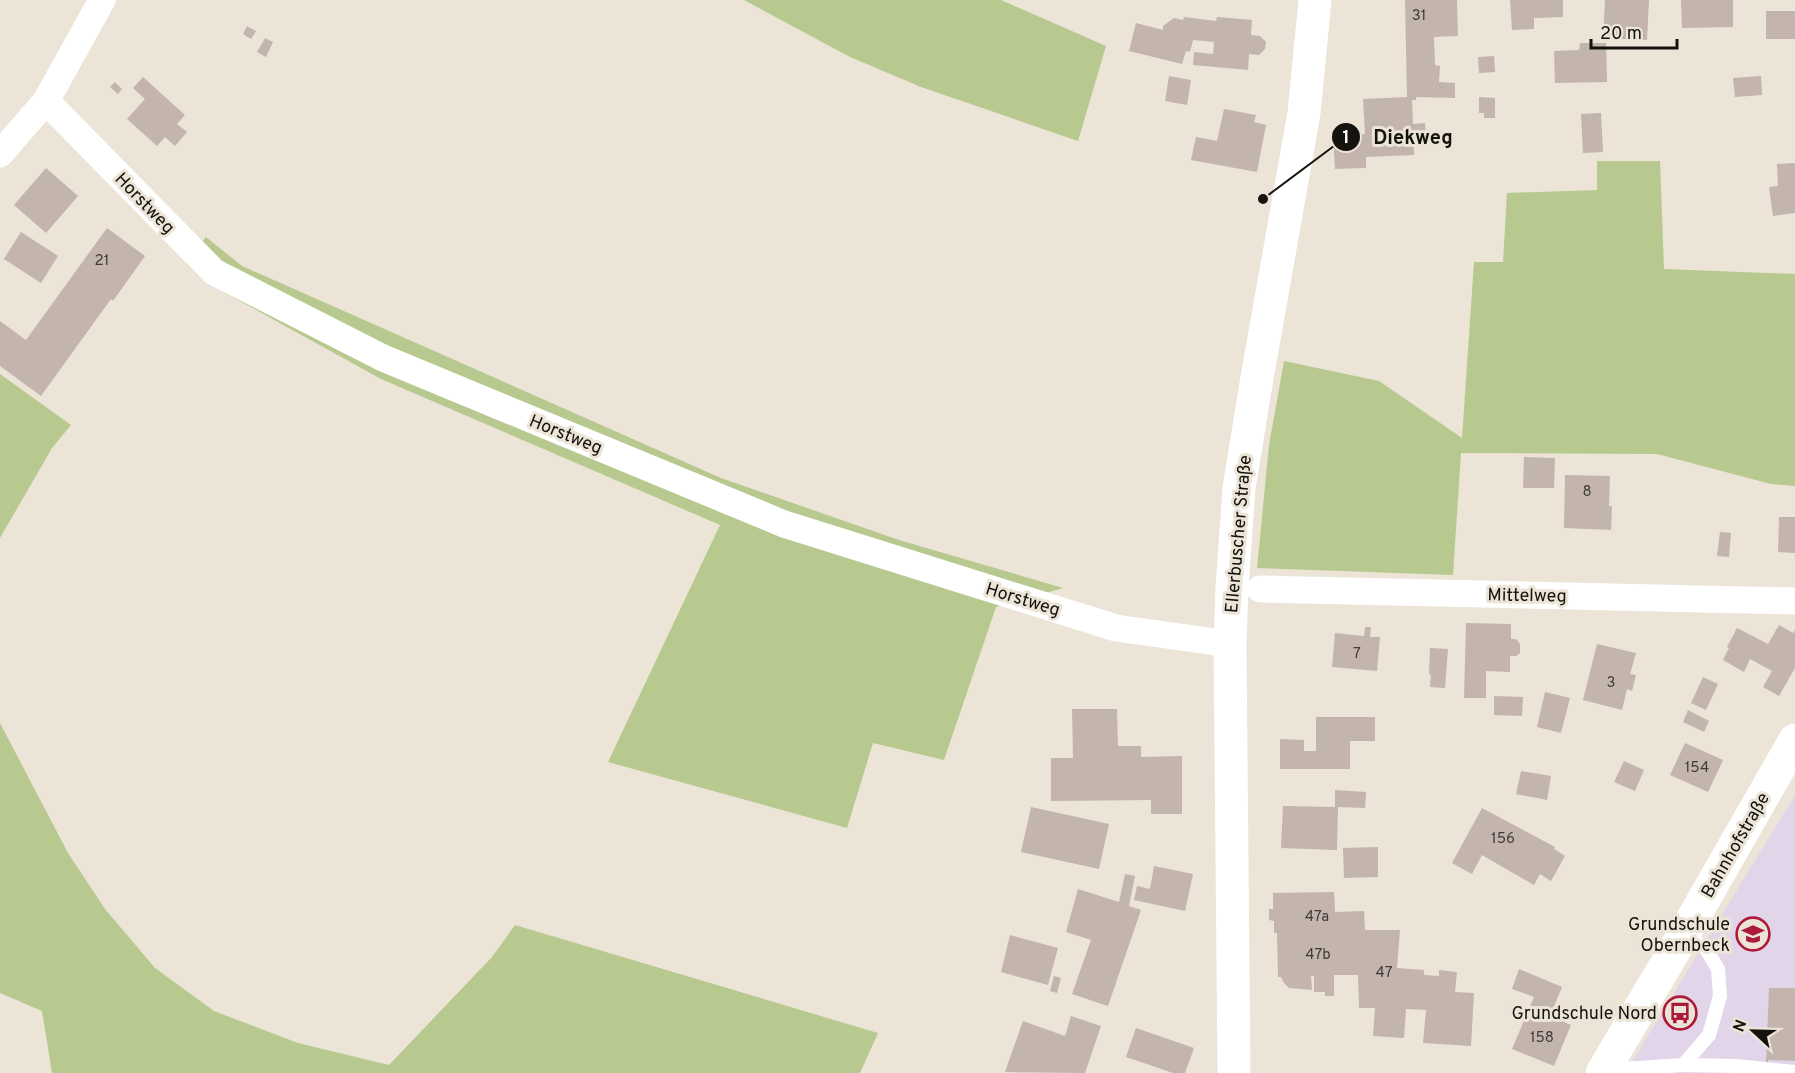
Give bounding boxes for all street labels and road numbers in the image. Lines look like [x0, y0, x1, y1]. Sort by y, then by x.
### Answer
street label: Horstweg [109, 168, 179, 240]
street label: Horstweg [525, 410, 605, 460]
street label: Ellerbuscher Straße [1221, 454, 1258, 614]
street label: Horstweg [982, 578, 1063, 623]
street label: Mittelweg [1487, 584, 1567, 609]
street label: Bahnhofstraße [1697, 789, 1776, 903]

